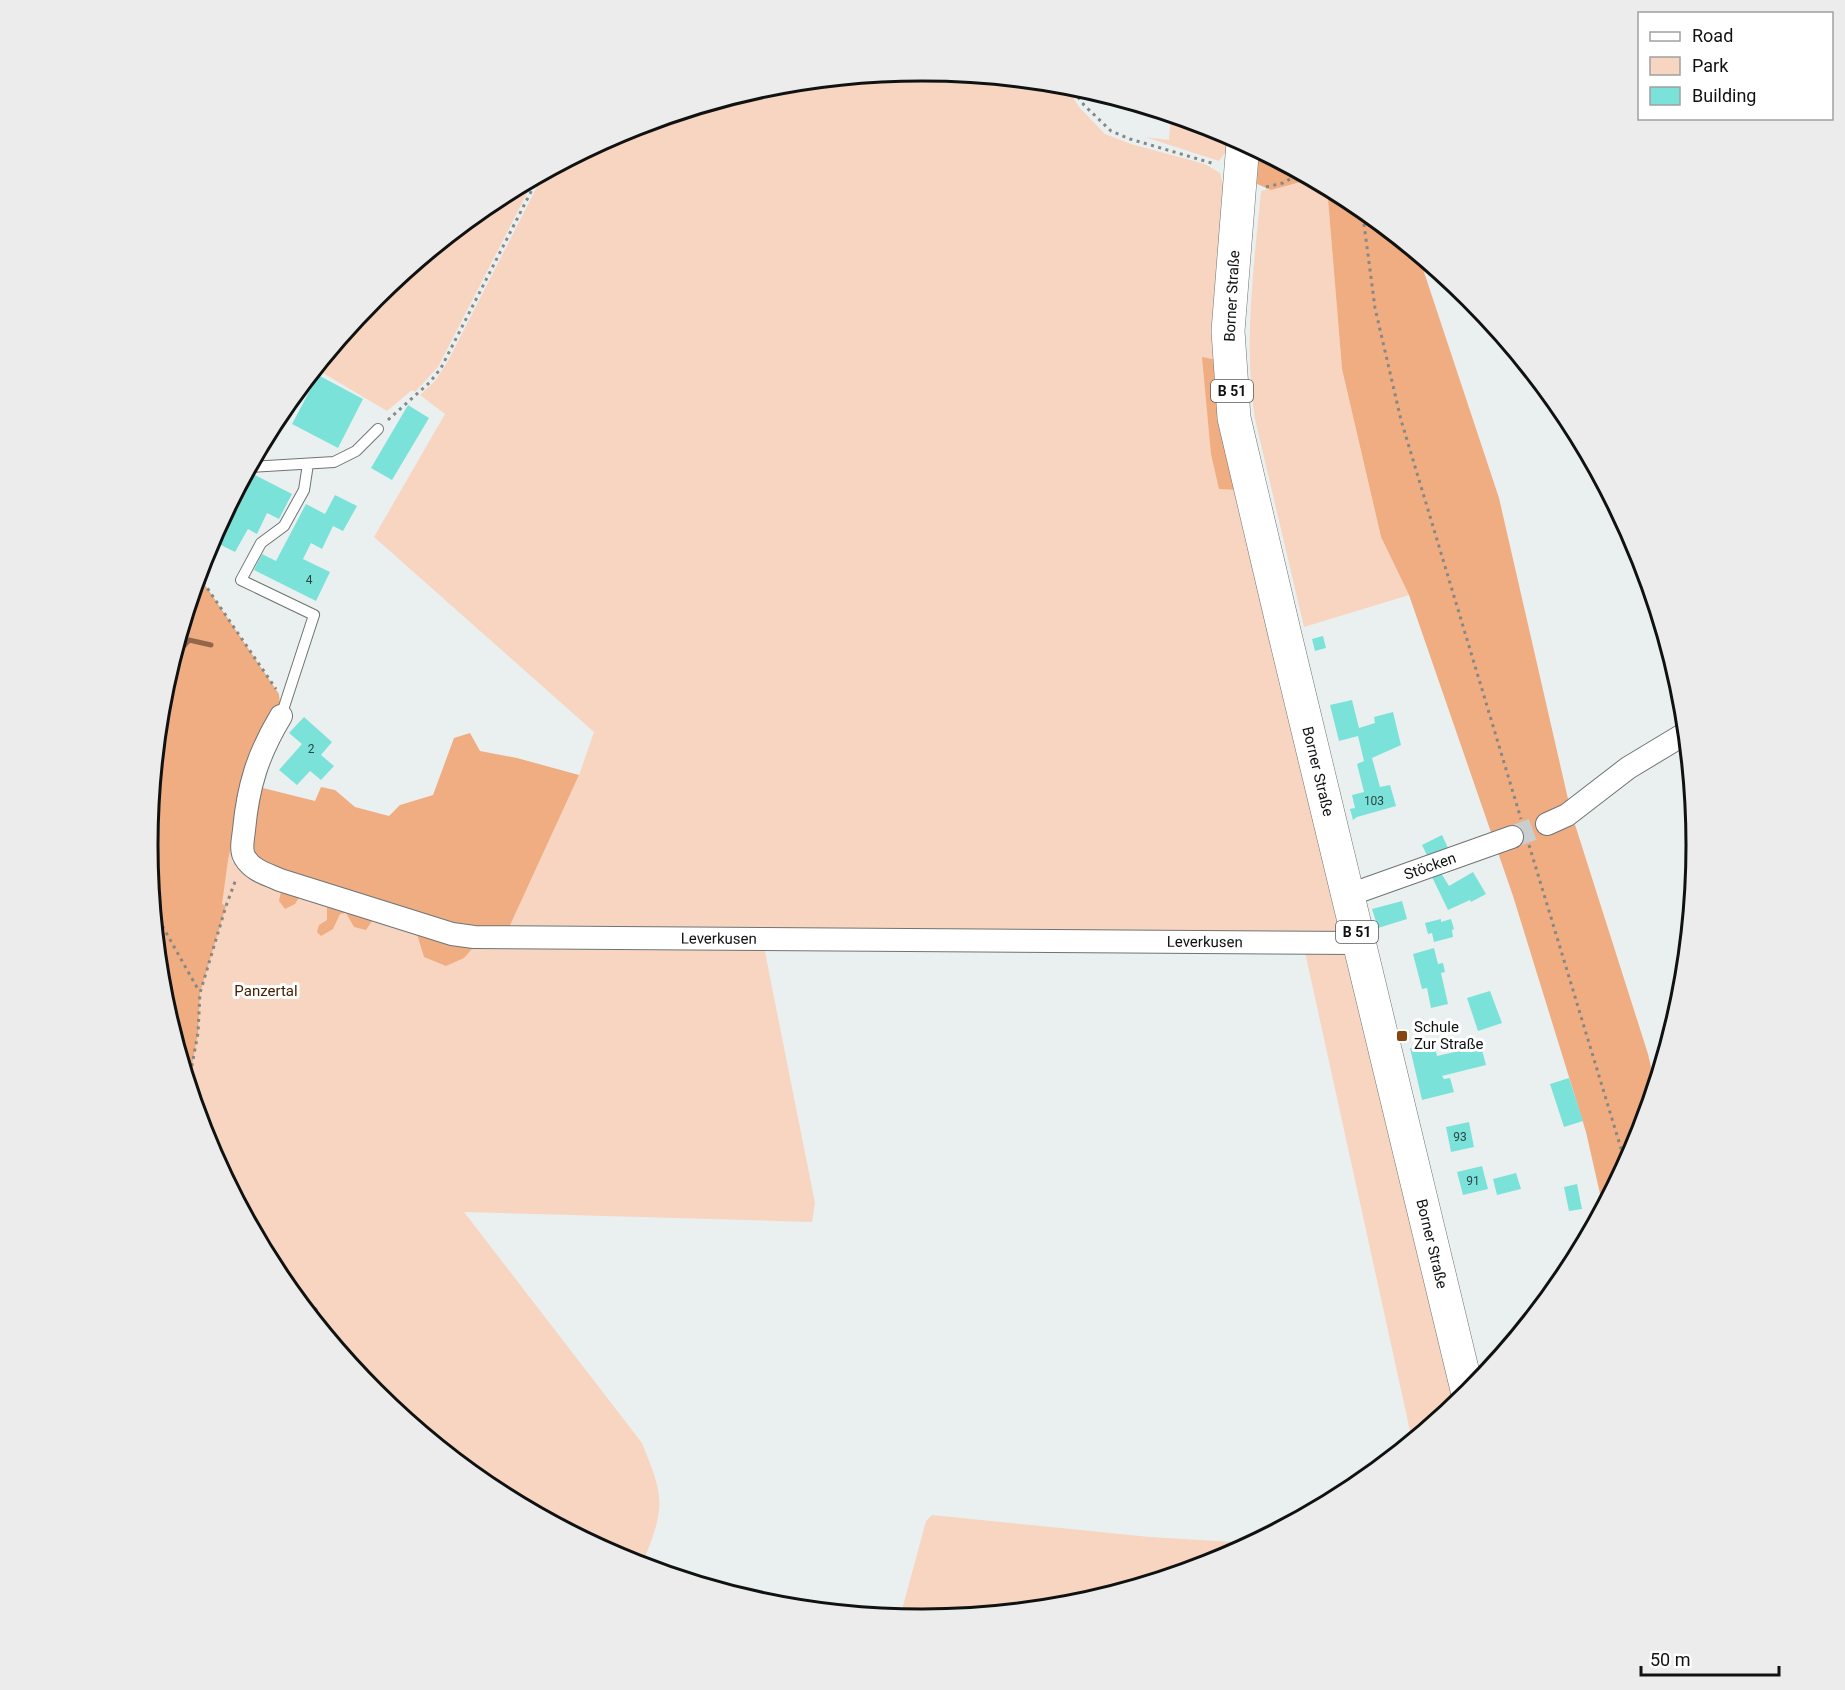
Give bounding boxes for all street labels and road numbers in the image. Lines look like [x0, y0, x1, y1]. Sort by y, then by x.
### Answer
street label: Borner Straße [1221, 250, 1243, 342]
road number: B 51 [1211, 380, 1253, 402]
street label: Borner Straße [1298, 725, 1337, 818]
street label: Stöcken [1402, 849, 1458, 884]
road number: B 51 [1336, 921, 1378, 943]
street label: Leverkusen [681, 929, 757, 948]
street label: Leverkusen [1167, 933, 1243, 951]
street label: Borner Straße [1412, 1197, 1451, 1291]

